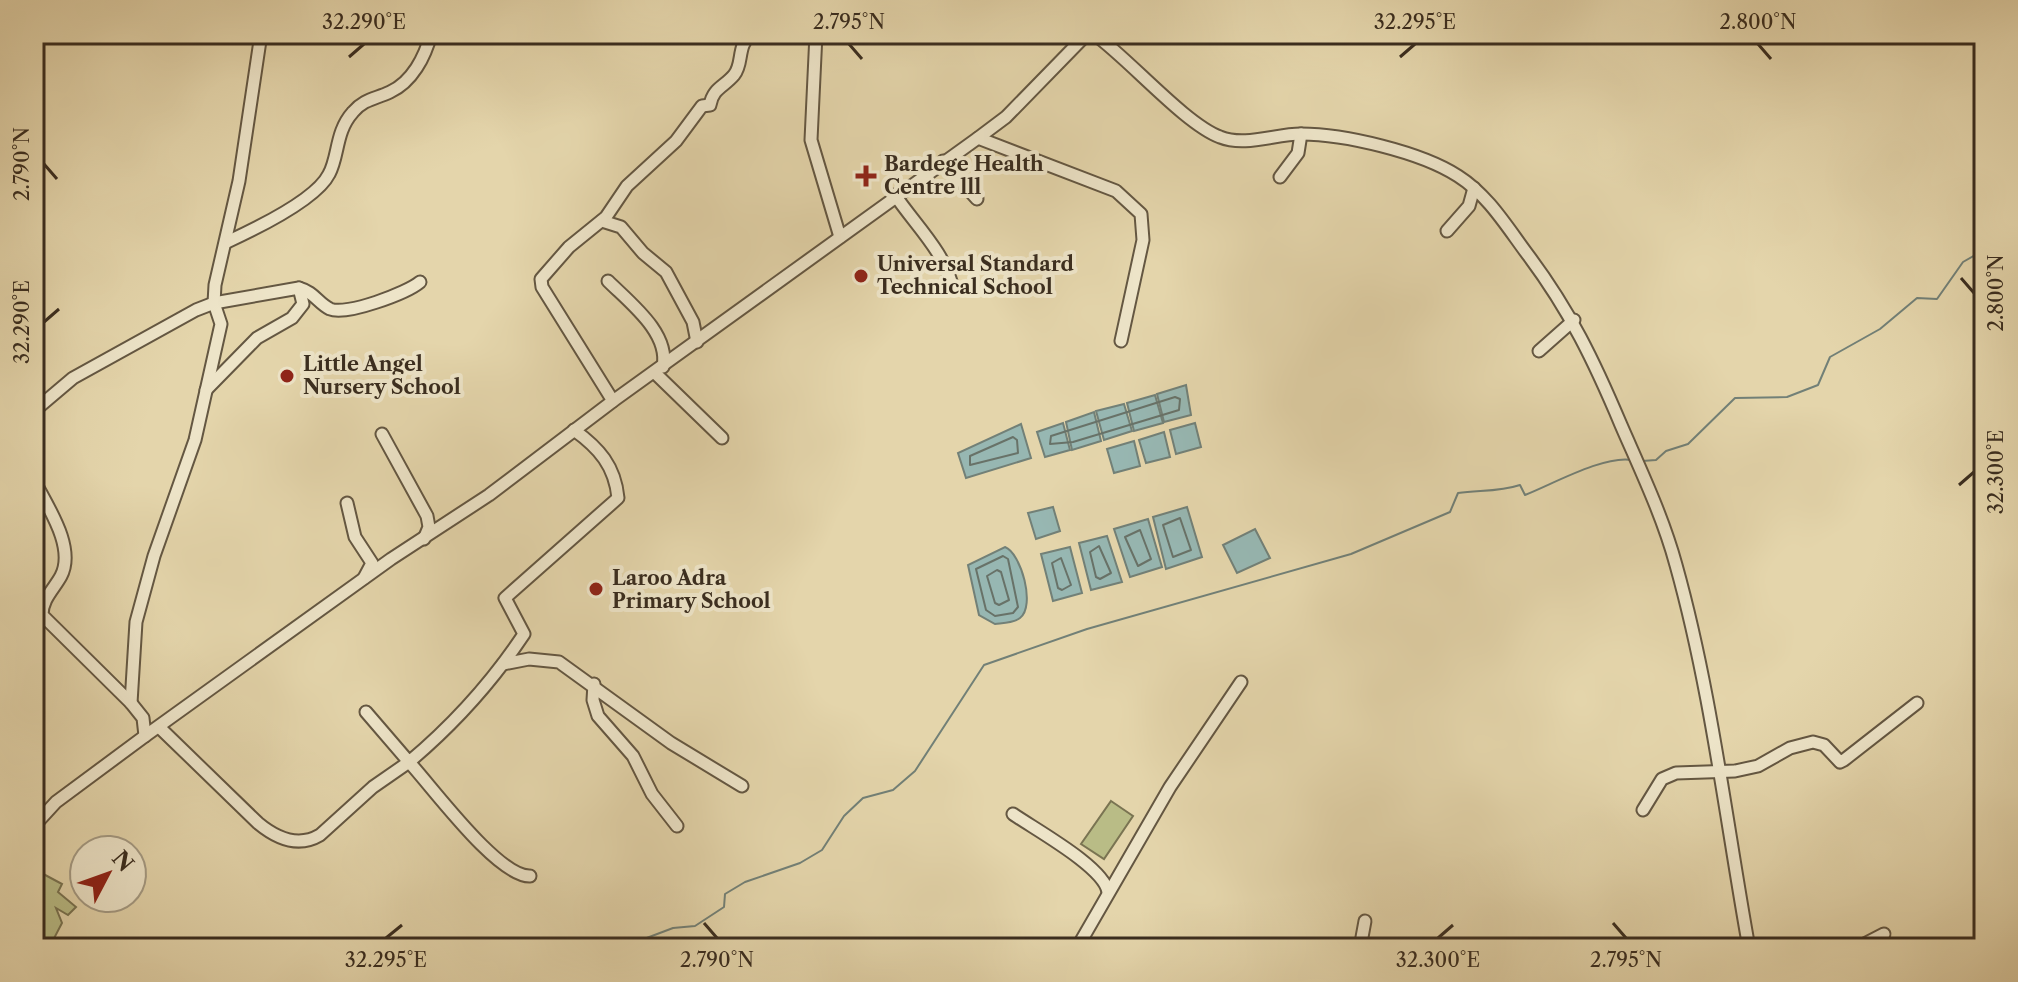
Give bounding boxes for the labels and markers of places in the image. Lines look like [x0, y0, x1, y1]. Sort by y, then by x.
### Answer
place label: Bardege Health Centre lll [884, 152, 1044, 199]
marker: Bardege Health Centre lll [855, 165, 877, 187]
place label: Universal Standard Technical School [877, 252, 1074, 299]
marker: Universal Standard Technical School [852, 267, 870, 285]
place label: Little Angel Nursery School [303, 352, 461, 399]
marker: Little Angel Nursery School [278, 367, 296, 385]
place label: Laroo Adra Primary School [612, 566, 771, 613]
marker: Laroo Adra Primary School [587, 580, 605, 598]

